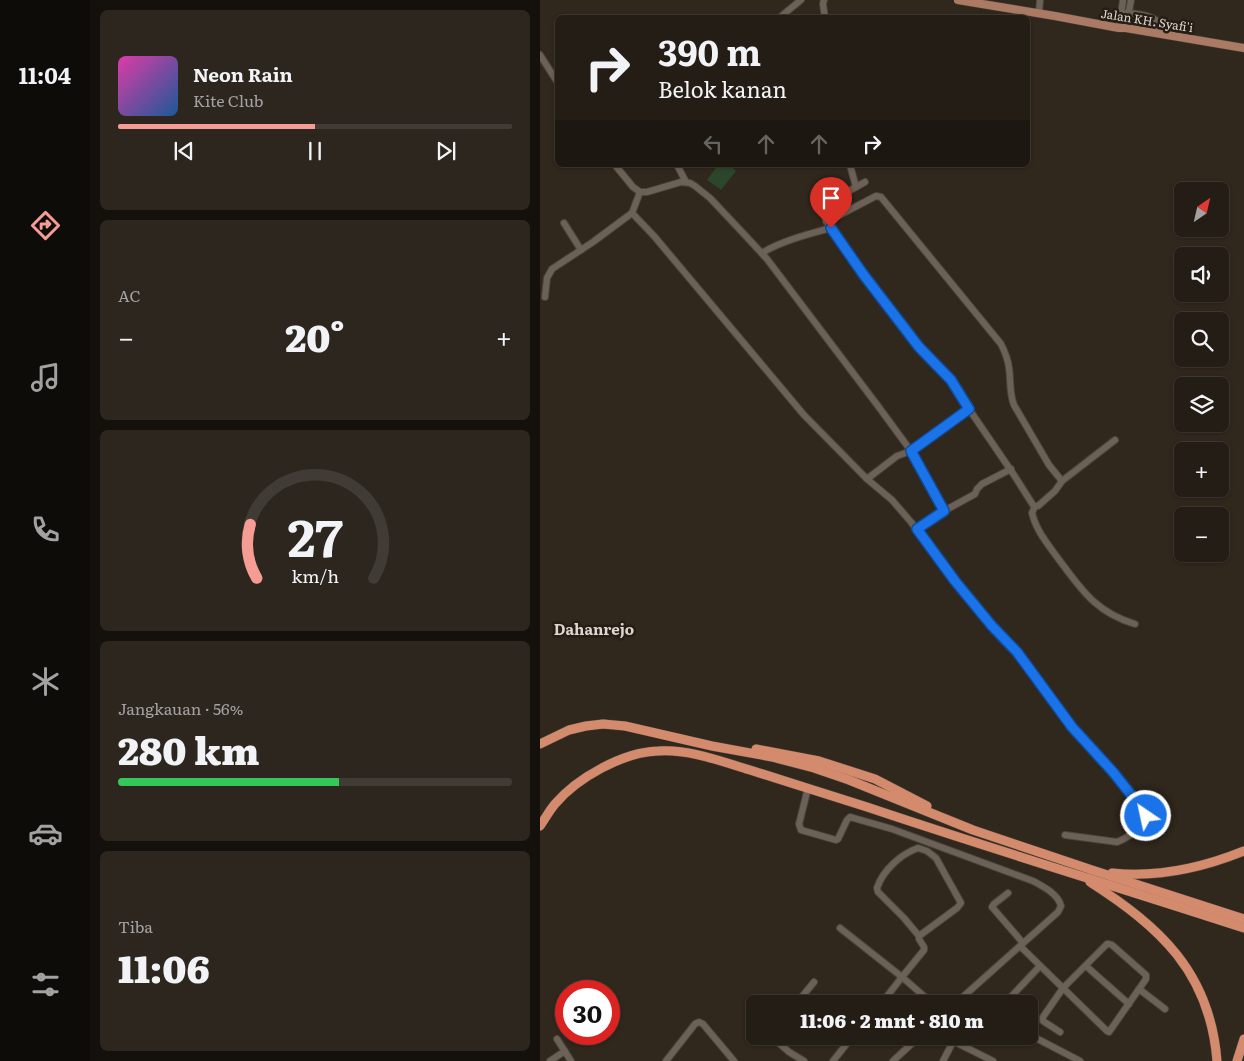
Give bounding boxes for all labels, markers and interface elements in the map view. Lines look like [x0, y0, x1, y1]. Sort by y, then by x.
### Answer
street label: Jalan KH. Syafi'i [1100, 4, 1195, 36]
text: 390 m [658, 25, 761, 77]
icon: right [575, 35, 640, 100]
text: 11:04 [19, 58, 71, 91]
text: Neon Rain [193, 60, 293, 88]
text: Belok kanan [658, 72, 787, 105]
text: Kite Club [193, 88, 264, 112]
icon: left [699, 130, 727, 158]
icon: ahead [752, 130, 780, 158]
icon: ahead [805, 130, 833, 158]
icon: right [858, 130, 886, 158]
icon: previous [170, 137, 198, 165]
icon: pause [301, 137, 329, 165]
icon: next [432, 137, 460, 165]
pin [810, 177, 852, 228]
north arrow [1174, 182, 1229, 238]
map controls [1174, 182, 1229, 562]
icon: arrive [817, 184, 845, 212]
icon: directions [28, 208, 63, 243]
button: sound [1174, 247, 1229, 302]
text: AC [118, 283, 141, 307]
text: 20° [285, 307, 345, 364]
button: search [1174, 312, 1229, 367]
text: − [118, 315, 134, 357]
text: + [496, 315, 512, 357]
icon: music [28, 360, 63, 395]
button: layers [1174, 377, 1229, 432]
button: + [1174, 442, 1229, 497]
text: 27 [287, 495, 343, 573]
button: − [1174, 507, 1229, 562]
icon: phone [28, 512, 63, 547]
text: km/h [291, 562, 339, 589]
district label: Dahanrejo [554, 617, 634, 640]
icon: climate [28, 664, 63, 699]
text: Jangkauan · 56% [118, 696, 243, 720]
text: 280 km [118, 720, 260, 777]
position arrow [1119, 789, 1171, 841]
icon: car [28, 816, 63, 851]
text: Tiba [118, 914, 153, 938]
text: 11:06 [118, 938, 210, 995]
icon: filters [28, 967, 63, 1002]
speed limit sign: 30 [555, 980, 620, 1045]
text: 11:06 · 2 mnt · 810 m [800, 1006, 984, 1034]

